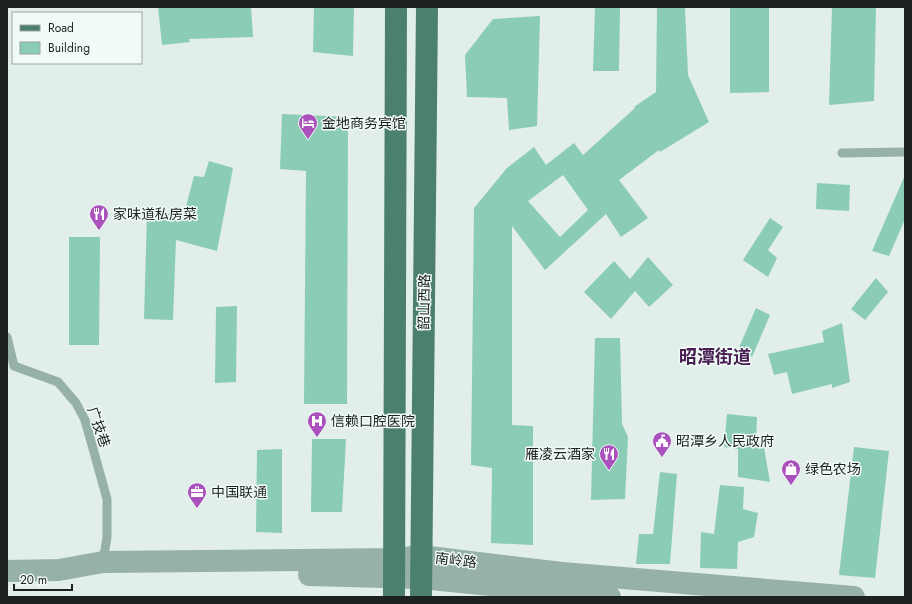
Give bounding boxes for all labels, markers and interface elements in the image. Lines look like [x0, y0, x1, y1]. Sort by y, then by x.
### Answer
legend [12, 12, 142, 64]
text: Road [48, 19, 74, 37]
text: Building [48, 39, 90, 57]
hotel icon: 金地商务宾馆 [297, 112, 319, 140]
place label: 金地商务宾馆 [322, 113, 406, 133]
restaurant icon: 家味道私房菜 [88, 203, 110, 231]
place label: 家味道私房菜 [113, 204, 197, 224]
street label: 韶山西路 [414, 274, 434, 330]
district label: 昭潭街道 [679, 344, 751, 370]
street label: 广技巷 [83, 404, 115, 450]
hospital icon: 信赖口腔医院 [306, 410, 328, 438]
place label: 信赖口腔医院 [331, 411, 415, 431]
public building icon: 昭潭乡人民政府 [651, 430, 673, 458]
place label: 昭潭乡人民政府 [676, 431, 774, 451]
restaurant icon: 雁凌云酒家 [598, 443, 620, 471]
place label: 雁凌云酒家 [525, 444, 595, 464]
shop icon: 绿色农场 [780, 458, 802, 486]
place label: 绿色农场 [805, 459, 861, 479]
office icon: 中国联通 [186, 481, 208, 509]
place label: 中国联通 [211, 482, 267, 502]
street label: 南岭路 [434, 548, 478, 572]
scale bar [14, 566, 72, 592]
text: 20 m [20, 571, 47, 589]

